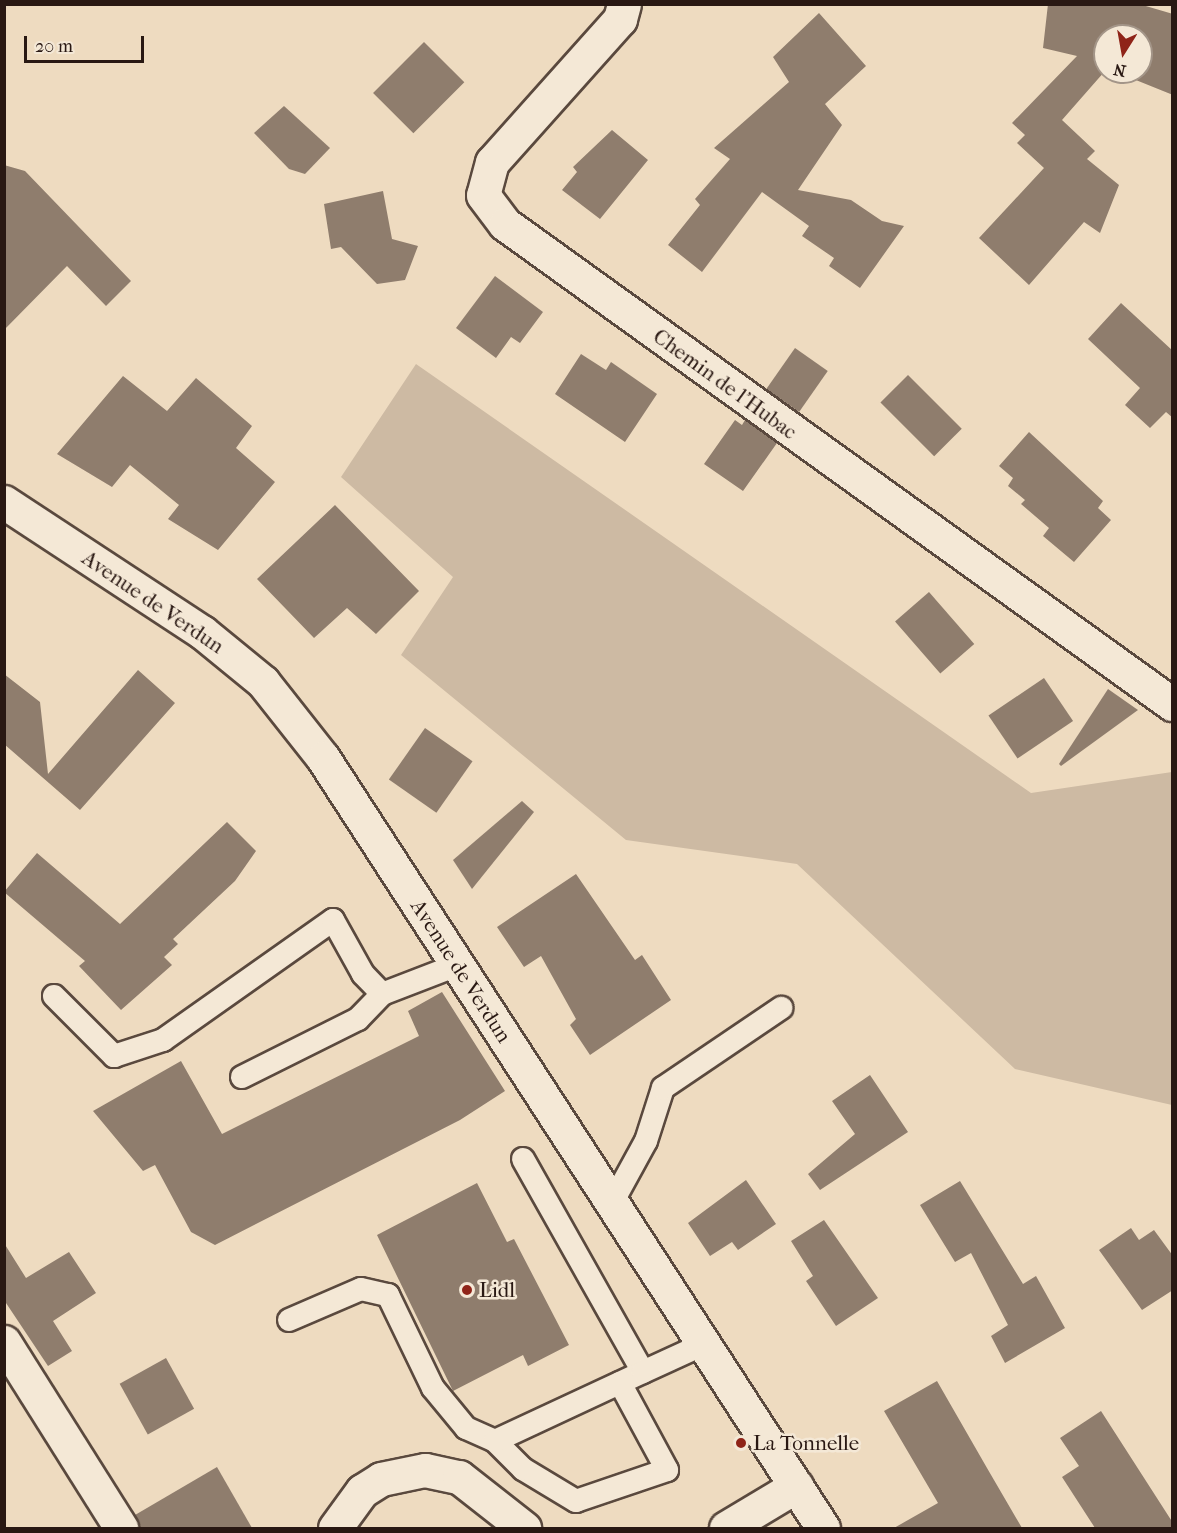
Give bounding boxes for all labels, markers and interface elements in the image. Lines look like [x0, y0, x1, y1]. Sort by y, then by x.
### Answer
scale bar [27, 24, 147, 62]
north arrow [1093, 24, 1153, 84]
text: 20 m [35, 36, 73, 57]
text: N [1112, 60, 1128, 81]
street label: Chemin de l'Hubac [648, 323, 802, 445]
street label: Avenue de Verdun [77, 545, 229, 659]
street label: Avenue de Verdun [405, 895, 517, 1047]
place label: Lidl [479, 1277, 515, 1303]
marker: Lidl [460, 1283, 474, 1297]
place label: La Tonnelle [753, 1430, 859, 1456]
marker: La Tonnelle [734, 1436, 748, 1450]

